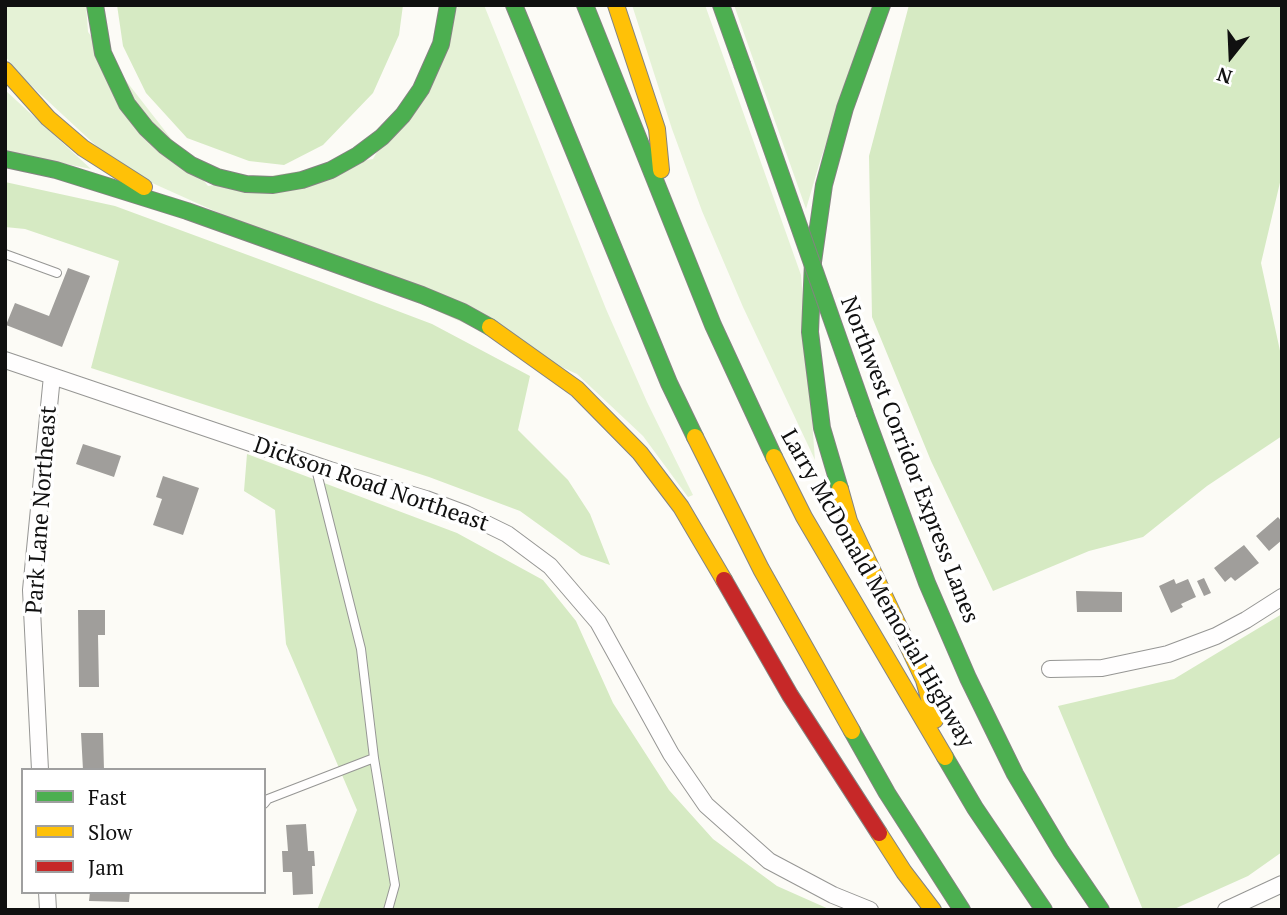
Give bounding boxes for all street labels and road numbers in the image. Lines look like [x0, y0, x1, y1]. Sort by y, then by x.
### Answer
street label: Northwest Corridor Express Lanes [834, 293, 984, 627]
street label: Park Lane Northeast [21, 405, 63, 615]
street label: Larry McDonald Memorial Highway [774, 425, 980, 753]
street label: Dickson Road Northeast [250, 432, 492, 538]

